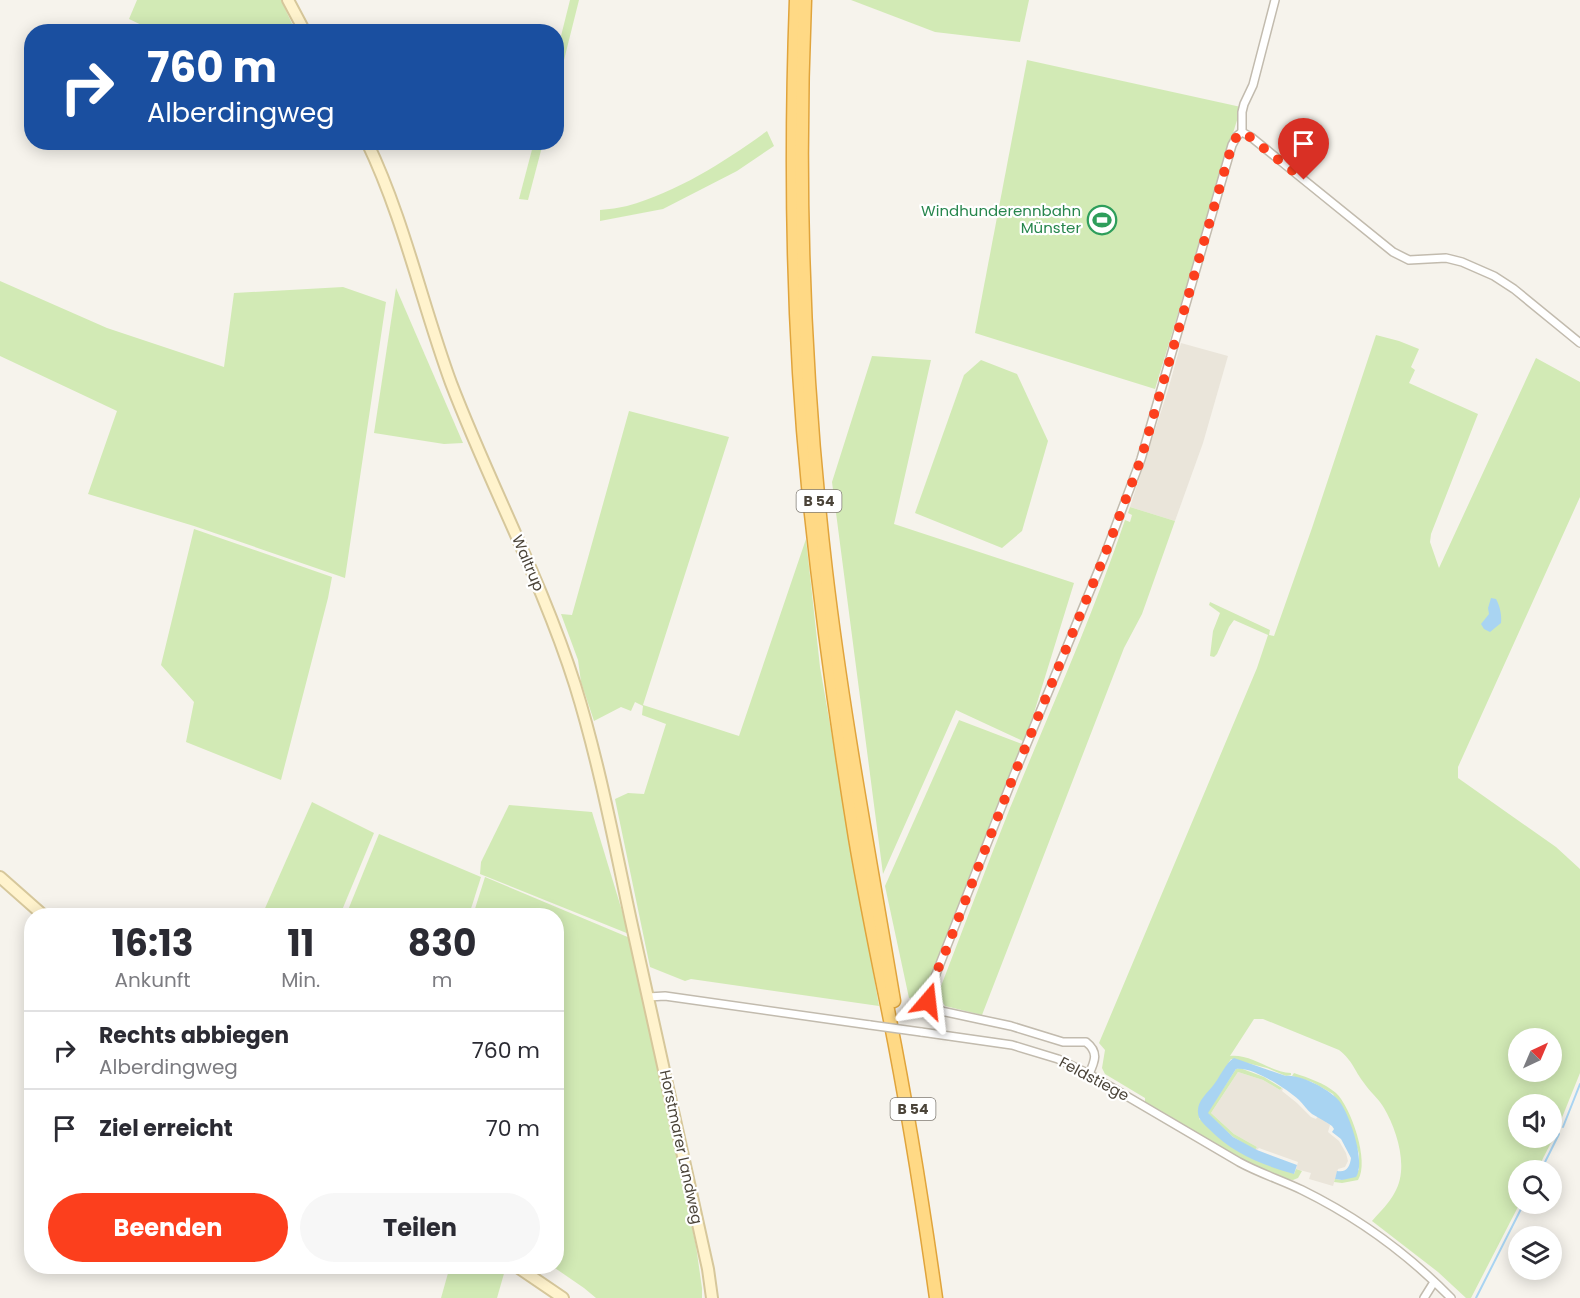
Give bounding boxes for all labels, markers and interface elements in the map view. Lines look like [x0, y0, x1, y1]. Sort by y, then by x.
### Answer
text: 760 m [147, 38, 277, 97]
icon: right [48, 48, 126, 126]
text: Alberdingweg [147, 94, 334, 131]
pin [1278, 118, 1329, 180]
icon: arrive [1287, 127, 1320, 160]
place label: Windhunderennbahn Münster [921, 200, 1081, 238]
sports icon: Windhunderennbahn Münster [1086, 204, 1118, 236]
road number: B 54 [796, 490, 842, 512]
street label: Waltrup [507, 531, 550, 594]
text: 16:13 [112, 918, 194, 969]
text: 11 [287, 918, 314, 969]
text: 830 [408, 918, 476, 969]
text: Ankunft [115, 966, 191, 994]
text: Min. [281, 966, 320, 994]
text: m [432, 966, 452, 994]
position arrow [896, 969, 960, 1033]
text: Rechts abbiegen [99, 1020, 289, 1051]
north arrow [1508, 1028, 1562, 1082]
map controls [1508, 1028, 1562, 1280]
icon: right [48, 1034, 81, 1067]
text: 760 m [472, 1035, 540, 1066]
street label: Feldstiege [1056, 1051, 1133, 1106]
text: Alberdingweg [99, 1053, 238, 1081]
street label: Horstmarer Landweg [655, 1068, 708, 1226]
button: sound [1508, 1094, 1562, 1148]
road number: B 54 [890, 1098, 936, 1120]
icon: arrive [48, 1112, 81, 1145]
text: Ziel erreicht [99, 1113, 233, 1144]
text: 70 m [486, 1113, 540, 1144]
button: search [1508, 1160, 1562, 1214]
button: Beenden [48, 1193, 288, 1262]
button: Teilen [300, 1193, 540, 1262]
button: layers [1508, 1226, 1562, 1280]

